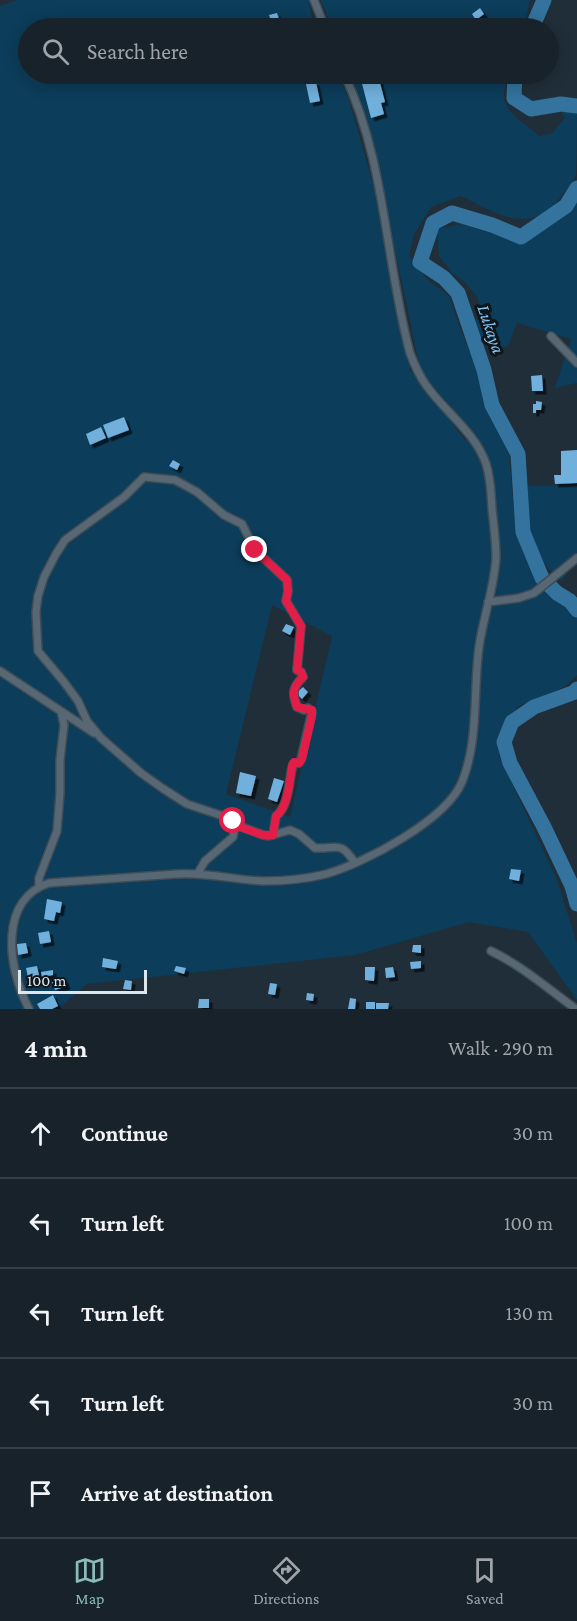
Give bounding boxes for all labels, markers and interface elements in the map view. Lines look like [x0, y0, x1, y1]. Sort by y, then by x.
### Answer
search box [18, 18, 559, 84]
icon: search [39, 35, 72, 68]
text: Search here [87, 39, 188, 64]
water label: Lukaya [473, 302, 509, 356]
route end [241, 536, 267, 562]
route start [219, 807, 245, 833]
scale bar [18, 967, 147, 995]
text: 100 m [27, 972, 66, 989]
text: 4 min [24, 1034, 88, 1063]
text: Walk · 290 m [448, 1037, 553, 1059]
icon: ahead [24, 1117, 57, 1150]
text: Continue [81, 1121, 168, 1146]
text: 30 m [512, 1122, 553, 1144]
icon: left [24, 1207, 57, 1240]
text: Turn left [81, 1211, 164, 1236]
text: 100 m [504, 1212, 553, 1234]
icon: left [24, 1297, 57, 1330]
text: Turn left [81, 1301, 164, 1326]
text: 130 m [506, 1302, 553, 1324]
icon: left [24, 1387, 57, 1420]
text: Turn left [81, 1391, 164, 1416]
text: 30 m [512, 1392, 553, 1414]
icon: arrive [24, 1477, 57, 1510]
text: Arrive at destination [81, 1481, 273, 1506]
tab: Map [73, 1554, 106, 1607]
tab: Directions [253, 1554, 319, 1607]
tab: Saved [466, 1554, 504, 1607]

